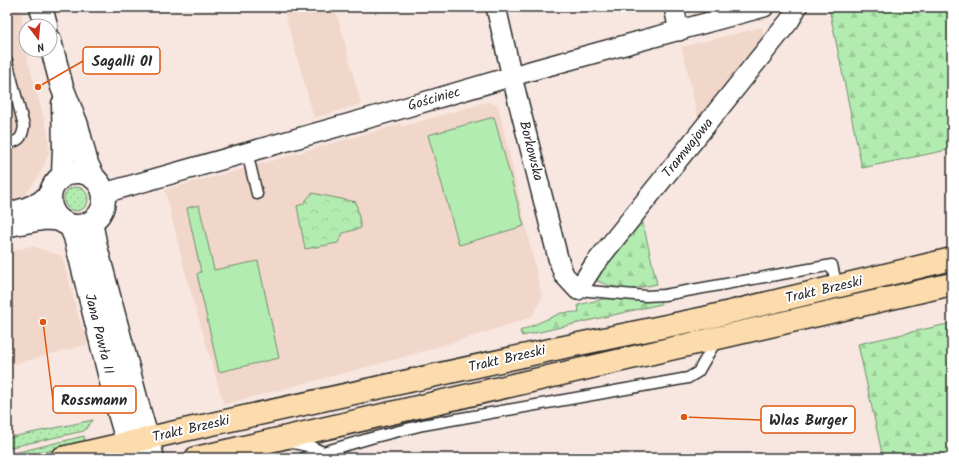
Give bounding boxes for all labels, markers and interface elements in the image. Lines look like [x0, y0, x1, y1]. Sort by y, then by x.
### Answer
north arrow [18, 18, 58, 58]
text: N [35, 37, 46, 56]
callout: Sagalli 01 [83, 47, 160, 74]
text: Sagalli 01 [92, 50, 153, 74]
street label: Gościniec [405, 81, 463, 117]
street label: Tramwajowa [657, 113, 719, 183]
street label: Borkowska [513, 119, 549, 183]
street label: Trakt Brzeski [783, 270, 865, 310]
street label: Jana Pawła II [78, 291, 120, 377]
street label: Trakt Brzeski [466, 339, 548, 379]
callout: Rossmann [53, 386, 136, 413]
text: Rossmann [61, 389, 127, 413]
callout: Wlas Burger [761, 406, 855, 433]
street label: Trakt Brzeski [150, 409, 232, 449]
text: Wlas Burger [769, 409, 848, 433]

